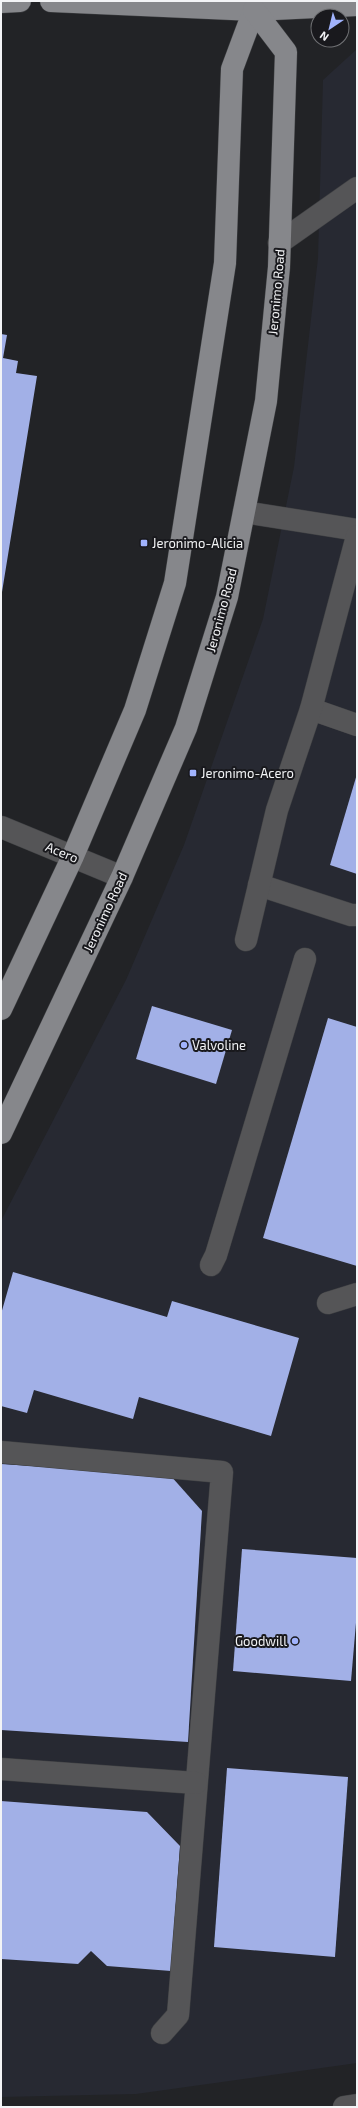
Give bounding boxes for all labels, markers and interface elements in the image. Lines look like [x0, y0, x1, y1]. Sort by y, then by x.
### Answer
north arrow [310, 8, 350, 48]
text: N [317, 29, 331, 44]
street label: Jeronimo Road [264, 248, 288, 336]
place label: Jeronimo-Alicia [152, 535, 243, 551]
marker: Jeronimo-Alicia [139, 538, 149, 548]
street label: Jeronimo Road [202, 566, 240, 654]
place label: Jeronimo-Acero [201, 765, 294, 781]
marker: Jeronimo-Acero [188, 768, 198, 778]
street label: Acero [43, 838, 81, 866]
street label: Jeronimo Road [80, 870, 130, 954]
place label: Valvoline [192, 1037, 246, 1053]
marker: Valvoline [179, 1040, 189, 1050]
place label: Goodwill [235, 1633, 287, 1649]
marker: Goodwill [290, 1636, 300, 1646]

